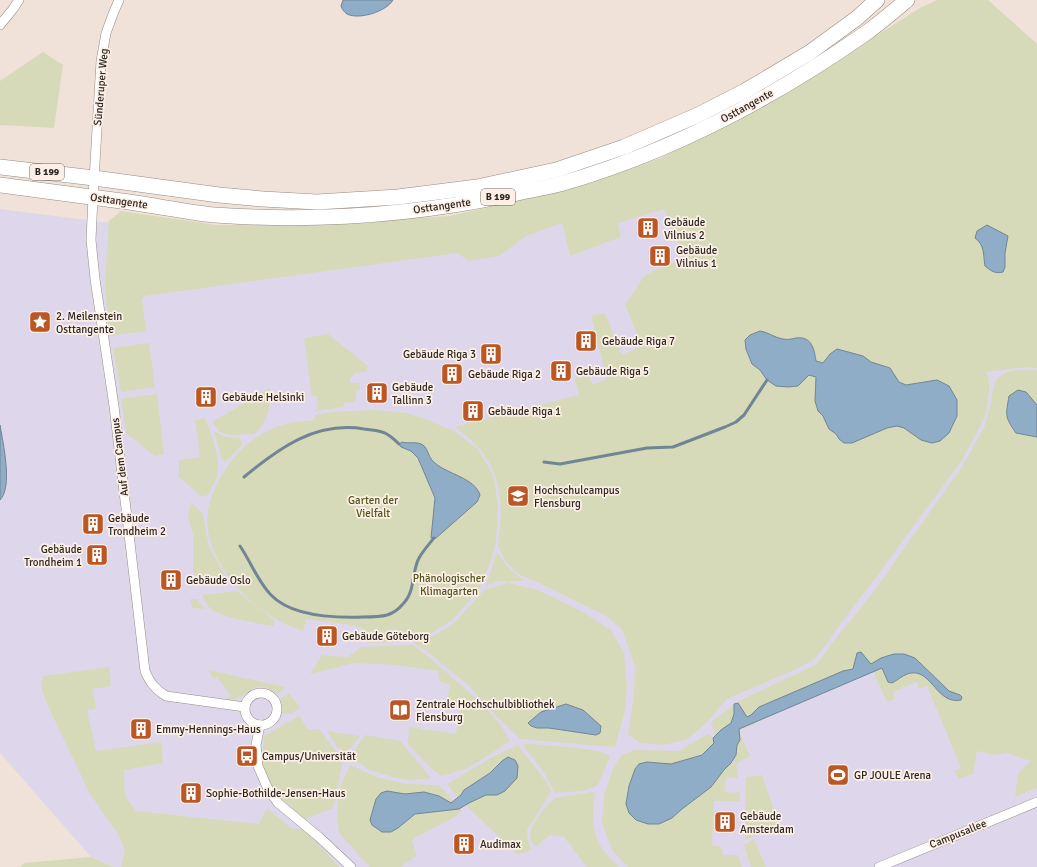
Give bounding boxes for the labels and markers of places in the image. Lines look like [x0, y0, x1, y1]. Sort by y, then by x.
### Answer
building icon: Gebäude Vilnius 2 [635, 215, 661, 241]
place label: Gebäude Vilnius 2 [664, 216, 705, 242]
building icon: Gebäude Vilnius 1 [647, 243, 673, 269]
place label: Gebäude Vilnius 1 [676, 244, 717, 270]
place icon: 2. Meilenstein Osttangente [27, 309, 53, 335]
place label: 2. Meilenstein Osttangente [56, 310, 122, 336]
building icon: Gebäude Riga 7 [573, 328, 599, 354]
place label: Gebäude Riga 7 [602, 335, 675, 348]
building icon: Gebäude Riga 3 [478, 341, 504, 367]
place label: Gebäude Riga 3 [403, 348, 476, 361]
building icon: Gebäude Riga 5 [548, 358, 574, 384]
building icon: Gebäude Riga 2 [439, 361, 465, 387]
place label: Gebäude Riga 5 [576, 365, 649, 378]
place label: Gebäude Riga 2 [468, 368, 541, 381]
building icon: Gebäude Tallinn 3 [364, 380, 390, 406]
place label: Gebäude Tallinn 3 [392, 381, 433, 407]
building icon: Gebäude Helsinki [193, 384, 219, 410]
place label: Gebäude Helsinki [222, 391, 304, 404]
building icon: Gebäude Riga 1 [460, 398, 486, 424]
place label: Gebäude Riga 1 [488, 405, 561, 418]
school or university icon: Hochschulcampus Flensburg [505, 483, 531, 509]
place label: Hochschulcampus Flensburg [534, 484, 620, 510]
building icon: Gebäude Trondheim 2 [80, 511, 106, 537]
place label: Gebäude Trondheim 2 [108, 512, 166, 538]
building icon: Gebäude Trondheim 1 [84, 542, 110, 568]
place label: Gebäude Trondheim 1 [24, 543, 82, 569]
building icon: Gebäude Oslo [158, 567, 184, 593]
place label: Gebäude Oslo [186, 574, 251, 587]
building icon: Gebäude Göteborg [314, 623, 340, 649]
place label: Gebäude Göteborg [342, 630, 429, 643]
library icon: Zentrale Hochschulbibliothek Flensburg [387, 697, 413, 723]
place label: Zentrale Hochschulbibliothek Flensburg [416, 698, 555, 724]
building icon: Emmy-Hennings-Haus [128, 716, 154, 742]
place label: Emmy-Hennings-Haus [156, 723, 261, 736]
bus stop icon: Campus/Universität [234, 743, 260, 769]
place label: Campus/Universität [262, 750, 356, 763]
sports icon: GP JOULE Arena [825, 762, 851, 788]
place label: GP JOULE Arena [854, 769, 932, 782]
building icon: Sophie-Bothilde-Jensen-Haus [178, 780, 204, 806]
place label: Sophie-Bothilde-Jensen-Haus [206, 787, 346, 800]
building icon: Gebäude Amsterdam [712, 809, 738, 835]
place label: Gebäude Amsterdam [740, 810, 794, 836]
building icon: Audimax [451, 831, 477, 857]
place label: Audimax [480, 838, 521, 851]

